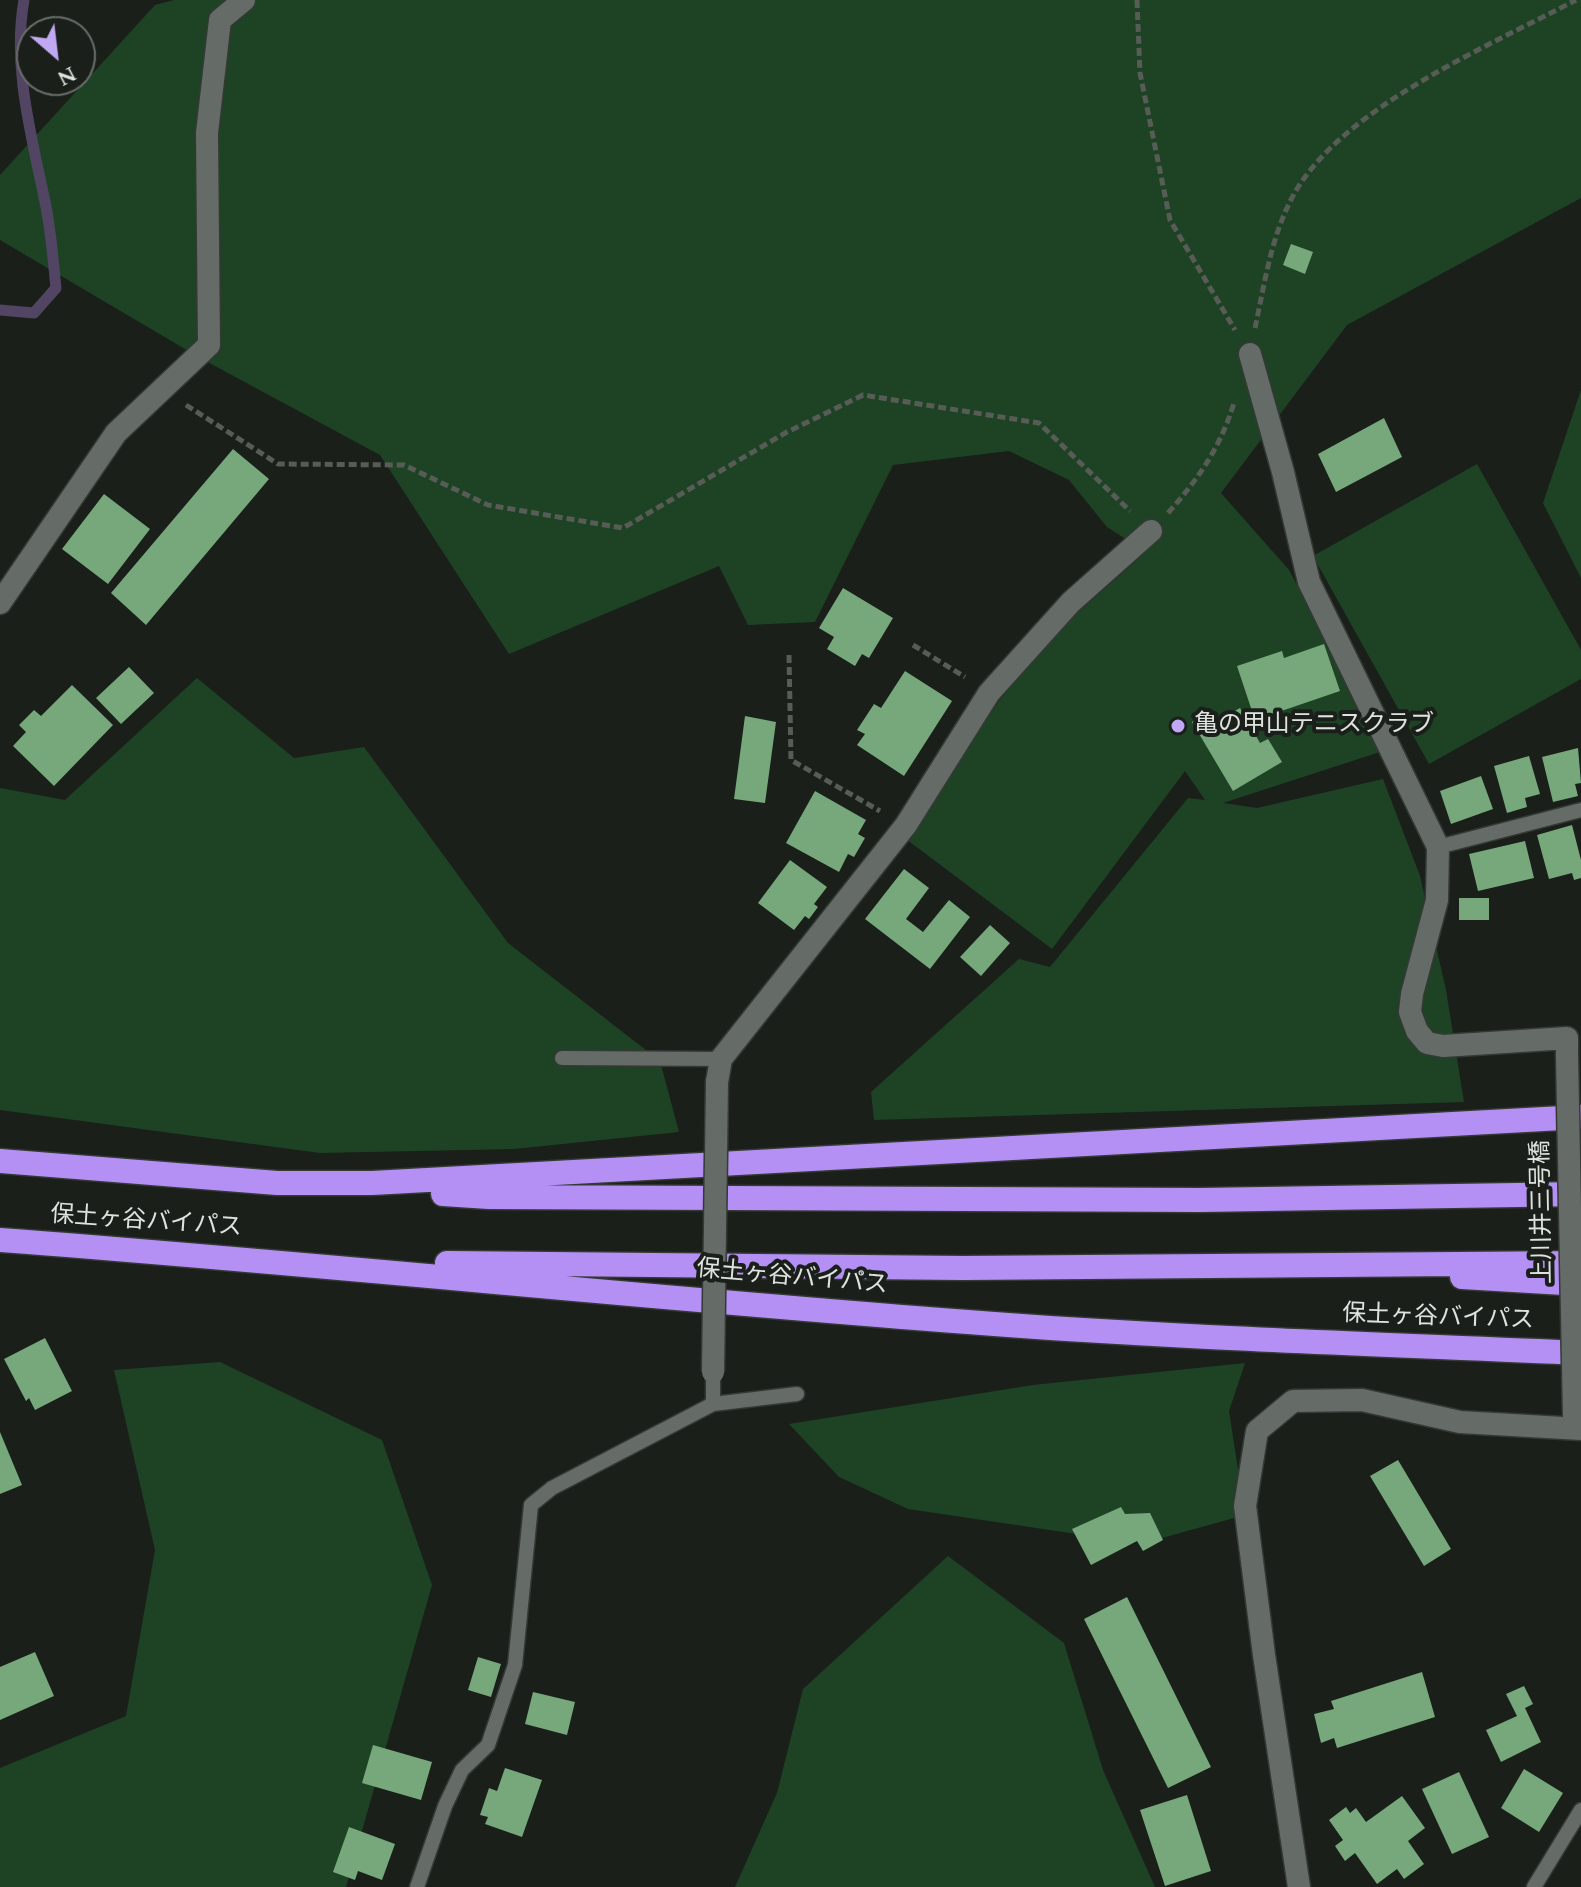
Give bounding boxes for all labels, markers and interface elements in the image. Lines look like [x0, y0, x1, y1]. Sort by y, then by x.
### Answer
north arrow [16, 16, 96, 96]
text: N [51, 57, 82, 95]
place label: 亀の甲山テニスクラブ [1194, 712, 1434, 740]
marker: 亀の甲山テニスクラブ [1169, 717, 1187, 735]
street label: 上川井三号橋 [1528, 1140, 1560, 1284]
street label: 保土ヶ谷バイパス [49, 1202, 243, 1244]
street label: 保土ヶ谷バイパス [695, 1256, 889, 1302]
street label: 保土ヶ谷バイパス [1342, 1301, 1534, 1337]

